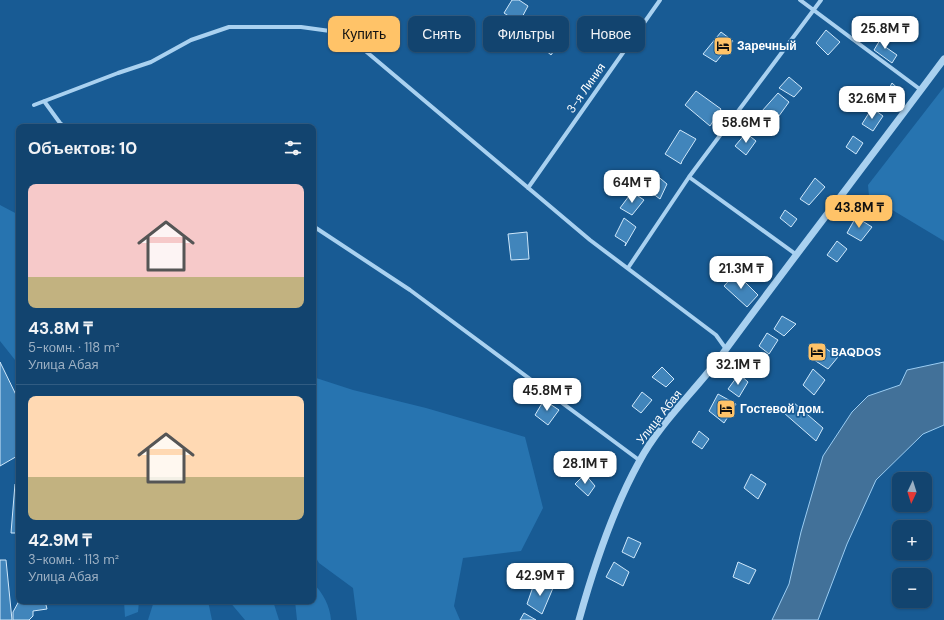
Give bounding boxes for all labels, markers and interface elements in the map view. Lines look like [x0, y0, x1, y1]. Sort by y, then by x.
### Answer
chip: Купить [328, 16, 400, 52]
chip: Снять [408, 16, 475, 52]
chip: Фильтры [483, 16, 569, 52]
chip: Новое [577, 16, 645, 52]
pin: 25.8M ₸ [848, 16, 922, 50]
text: 25.8M ₸ [861, 20, 909, 37]
hotel icon: Заречный [712, 35, 734, 57]
place label: Заречный [737, 38, 797, 54]
street label: 3-я Линия [563, 60, 609, 116]
pin: 32.6M ₸ [835, 86, 909, 120]
text: 32.6M ₸ [848, 90, 896, 107]
pin: 58.6M ₸ [709, 110, 783, 144]
text: 58.6M ₸ [721, 114, 771, 131]
text: Объектов: 10 [28, 137, 137, 159]
icon: filters [282, 137, 304, 159]
pin: 64M ₸ [604, 170, 660, 204]
text: 64M ₸ [613, 174, 651, 191]
pin: 43.8M ₸ [822, 195, 896, 229]
text: 43.8M ₸ [834, 199, 884, 216]
icon: home [130, 210, 202, 282]
pin: 21.3M ₸ [704, 256, 778, 290]
text: 21.3M ₸ [718, 260, 764, 277]
text: 43.8M ₸ [28, 317, 93, 339]
text: 5-комн. · 118 m² [28, 339, 120, 356]
hotel icon: BAQDOS [806, 341, 828, 363]
place label: BAQDOS [831, 344, 881, 360]
pin: 32.1M ₸ [701, 352, 775, 386]
text: Улица Абая [28, 356, 98, 373]
text: 32.1M ₸ [716, 356, 760, 373]
pin: 45.8M ₸ [510, 378, 584, 412]
text: 45.8M ₸ [522, 382, 572, 399]
street label: Улица Абая [633, 386, 685, 448]
hotel icon: Гостевой дом. [715, 398, 737, 420]
place label: Гостевой дом. [740, 401, 824, 417]
icon: home [130, 422, 202, 494]
pin: 28.1M ₸ [548, 451, 622, 485]
text: 28.1M ₸ [563, 455, 607, 472]
north arrow [892, 472, 932, 512]
map controls [892, 472, 932, 608]
button: + [892, 520, 932, 560]
text: 42.9M ₸ [28, 529, 92, 551]
text: 3-комн. · 113 m² [28, 551, 119, 568]
pin: 42.9M ₸ [503, 563, 577, 597]
text: 42.9M ₸ [516, 567, 564, 584]
text: Улица Абая [28, 568, 98, 585]
button: − [892, 568, 932, 608]

